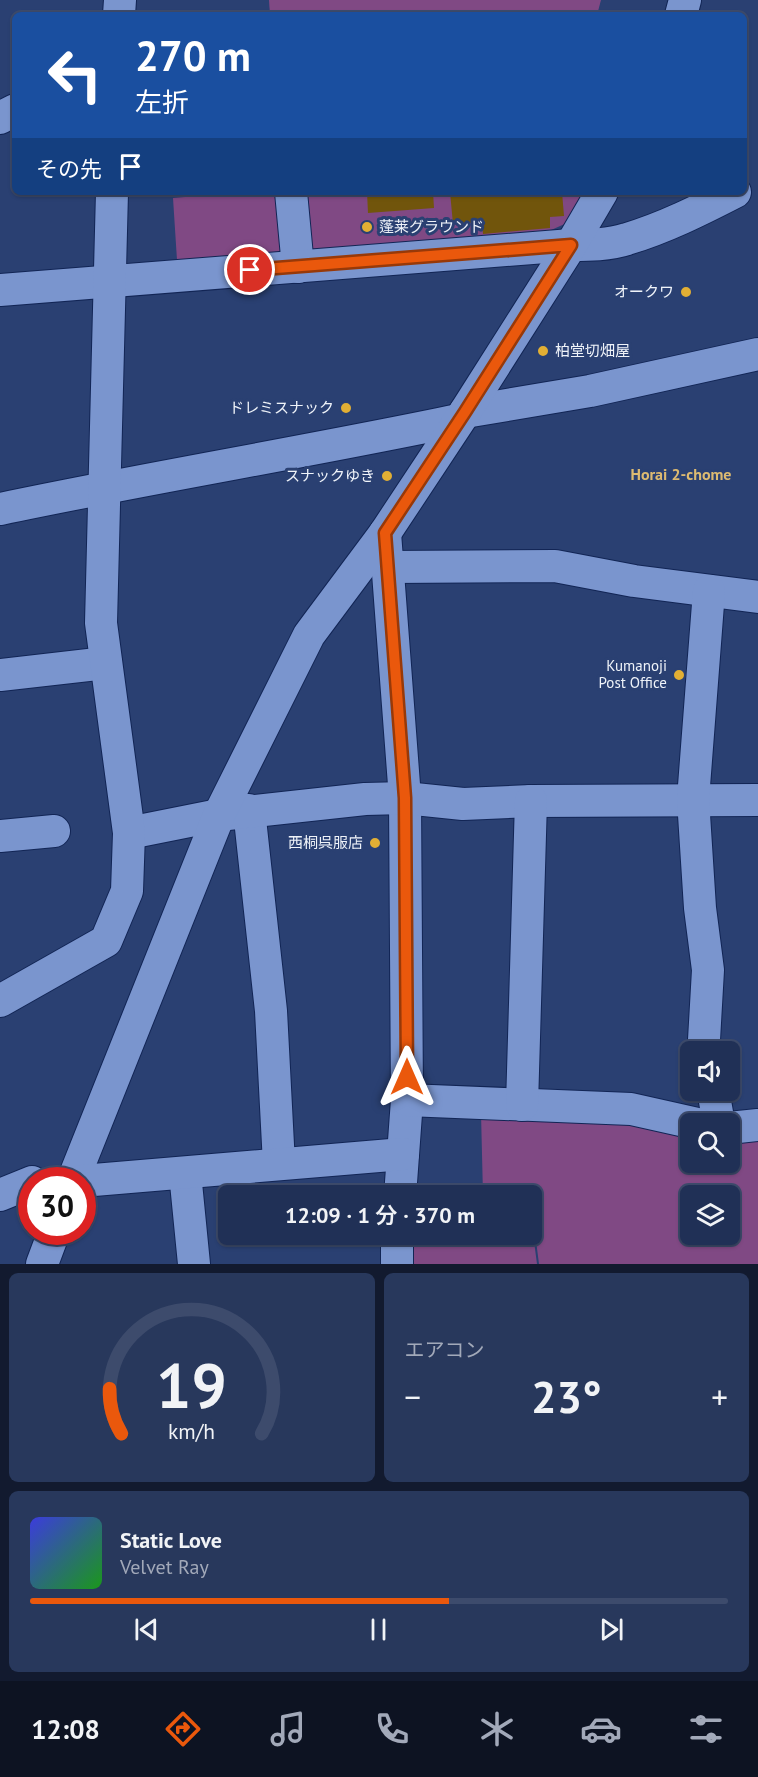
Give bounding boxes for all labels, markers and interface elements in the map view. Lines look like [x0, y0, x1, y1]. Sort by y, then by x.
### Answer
text: 270 m [135, 28, 251, 83]
icon: left [36, 36, 114, 114]
text: 左折 [135, 85, 189, 119]
icon: arrive [114, 150, 147, 183]
text: その先 [36, 155, 102, 183]
place label: 蓬莱グラウンド [379, 217, 484, 236]
marker: 蓬莱グラウンド [360, 220, 374, 234]
pin [224, 244, 275, 295]
icon: arrive [233, 253, 266, 286]
place label: オークワ [614, 282, 674, 301]
marker: オークワ [679, 285, 693, 299]
place label: 柏堂切畑屋 [555, 341, 630, 360]
marker: 柏堂切畑屋 [536, 344, 550, 358]
place label: ドレミスナック [229, 398, 334, 417]
marker: ドレミスナック [339, 401, 353, 415]
district label: Horai 2-chome [631, 464, 732, 484]
place label: スナックゆき [285, 466, 375, 485]
marker: スナックゆき [380, 469, 394, 483]
place label: Kumanoji Post Office [599, 656, 667, 692]
marker: Kumanoji Post Office [672, 668, 686, 682]
place label: 西桐呉服店 [288, 833, 363, 852]
marker: 西桐呉服店 [368, 836, 382, 850]
map controls [680, 1041, 740, 1245]
button: sound [680, 1041, 740, 1101]
position arrow [375, 1045, 439, 1109]
button: search [680, 1113, 740, 1173]
speed limit sign: 30 [18, 1167, 96, 1245]
button: layers [680, 1185, 740, 1245]
text: 12:09 · 1 分 · 370 m [285, 1201, 475, 1229]
text: エアコン [405, 1337, 485, 1363]
text: 19 [156, 1344, 227, 1425]
text: 23° [531, 1367, 602, 1425]
text: − [405, 1375, 421, 1418]
text: + [711, 1375, 728, 1418]
text: km/h [168, 1418, 215, 1446]
text: Static Love [120, 1526, 222, 1554]
text: Velvet Ray [120, 1554, 209, 1580]
icon: previous [130, 1613, 163, 1646]
icon: pause [362, 1613, 395, 1646]
icon: next [595, 1613, 628, 1646]
icon: directions [162, 1708, 204, 1750]
icon: music [267, 1708, 309, 1750]
icon: phone [371, 1708, 413, 1750]
icon: climate [476, 1708, 518, 1750]
icon: car [580, 1708, 622, 1750]
icon: filters [685, 1708, 727, 1750]
text: 12:08 [31, 1712, 100, 1746]

